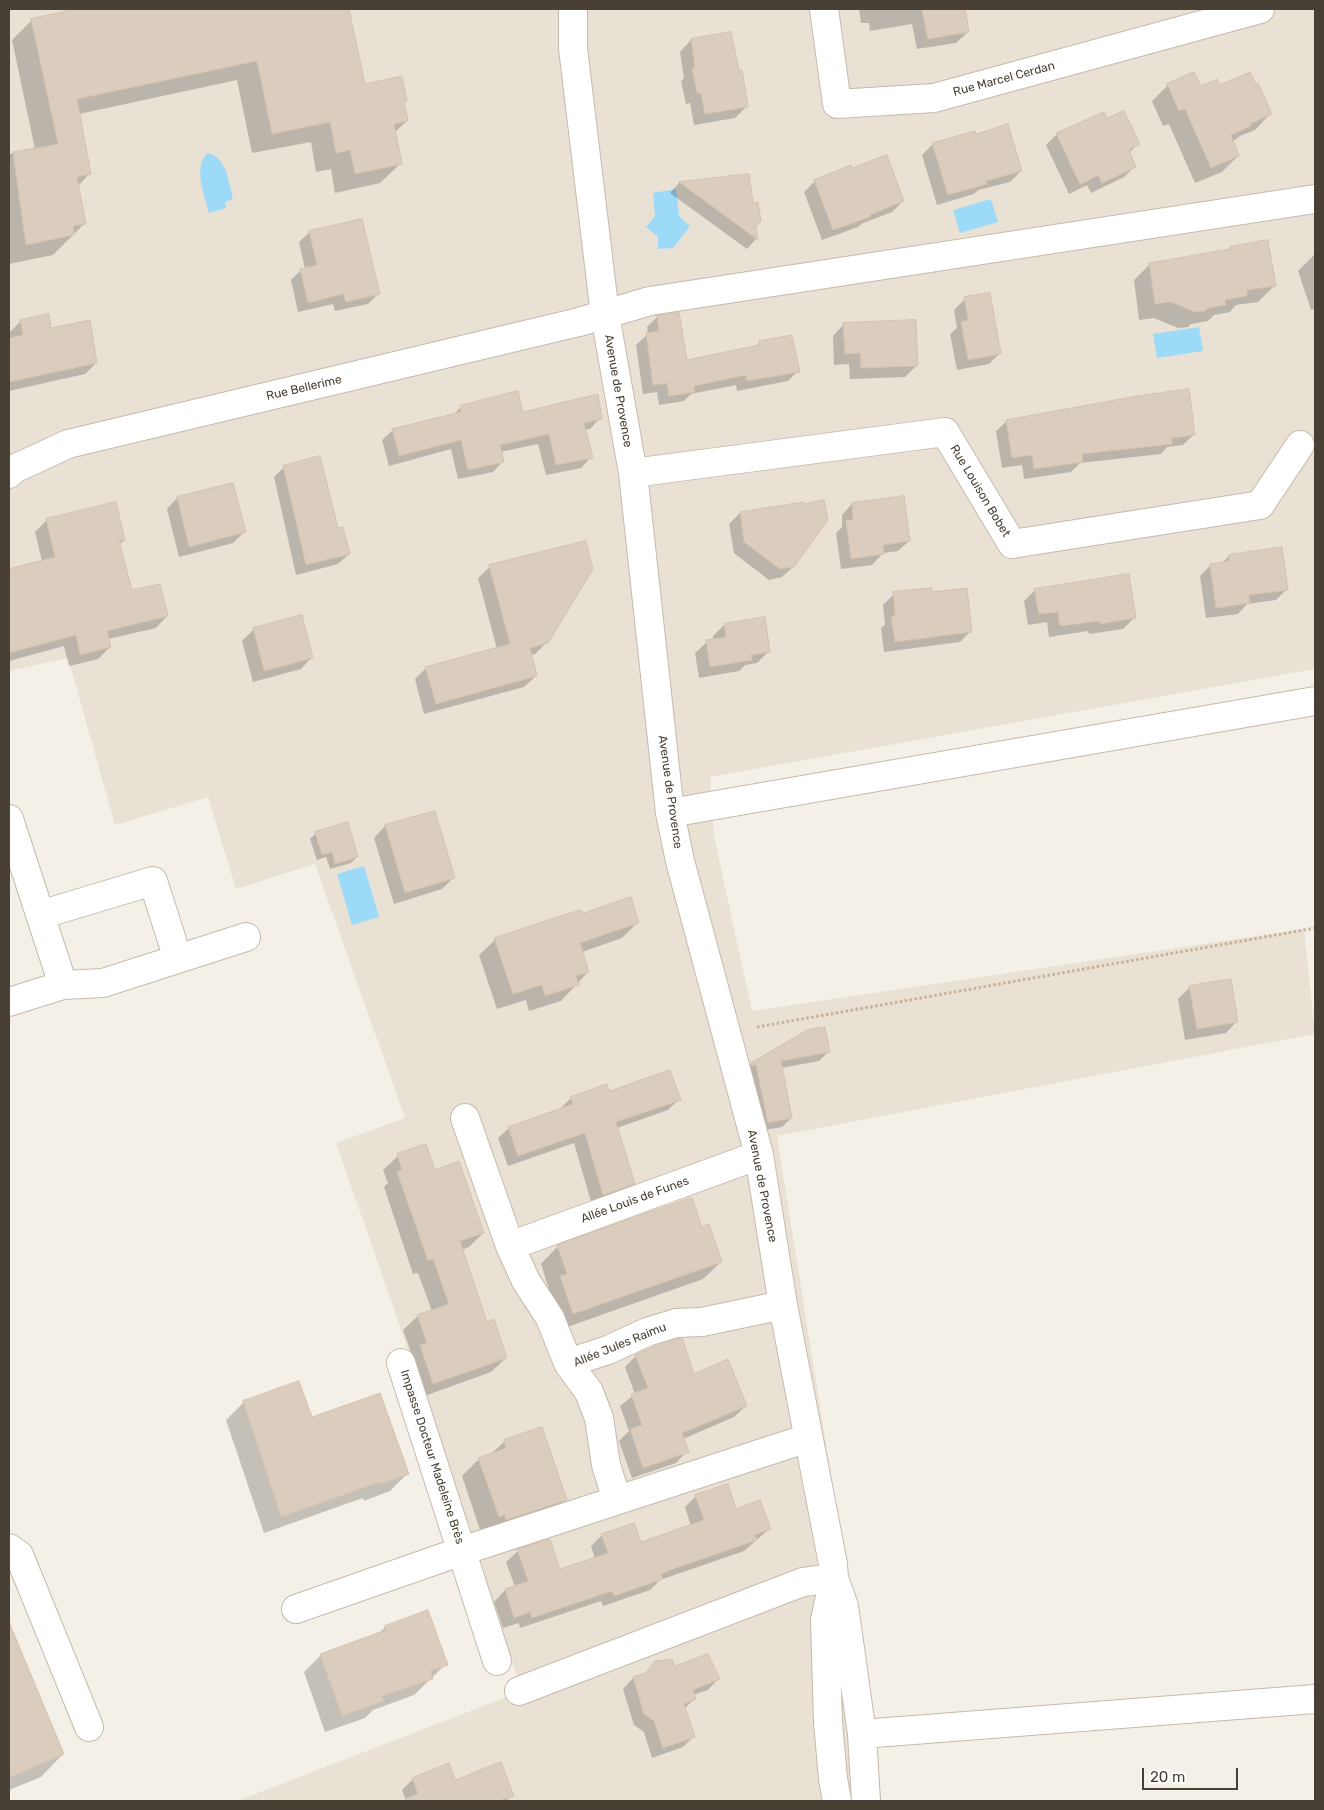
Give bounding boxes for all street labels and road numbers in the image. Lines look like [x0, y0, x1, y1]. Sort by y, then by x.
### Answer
street label: Rue Marcel Cerdan [952, 58, 1056, 100]
street label: Avenue de Provence [601, 333, 635, 449]
street label: Rue Bellerime [265, 372, 343, 404]
street label: Rue Louison Bobet [947, 442, 1013, 540]
street label: Avenue de Provence [655, 734, 685, 850]
street label: Avenue de Provence [744, 1129, 780, 1243]
street label: Allée Louis de Funes [579, 1174, 691, 1226]
street label: Allée Jules Raimu [571, 1320, 669, 1370]
street label: Impasse Docteur Madeleine Brès [397, 1368, 467, 1546]

